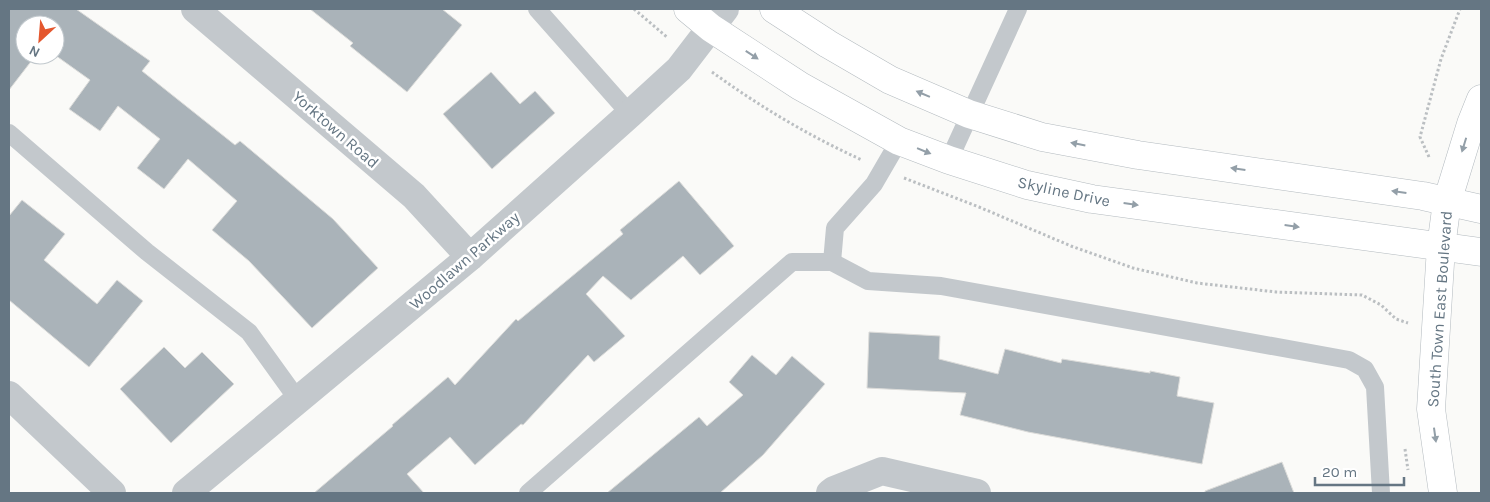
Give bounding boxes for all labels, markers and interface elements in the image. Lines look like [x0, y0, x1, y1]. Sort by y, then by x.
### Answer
north arrow [15, 15, 65, 65]
text: N [26, 41, 43, 61]
one-way arrow [745, 50, 758, 59]
street label: Yorktown Road [289, 87, 383, 172]
one-way arrow [916, 90, 931, 98]
one-way arrow [1460, 138, 1468, 153]
one-way arrow [1069, 139, 1085, 147]
one-way arrow [917, 147, 931, 155]
one-way arrow [1230, 165, 1246, 173]
street label: Skyline Drive [1016, 172, 1112, 211]
one-way arrow [1391, 188, 1407, 196]
one-way arrow [1124, 200, 1140, 208]
street label: Woodlawn Parkway [405, 207, 524, 313]
street label: South Town East Boulevard [1423, 210, 1456, 408]
one-way arrow [1285, 222, 1301, 230]
one-way arrow [1431, 428, 1439, 444]
scale bar [1315, 454, 1404, 486]
text: 20 m [1322, 463, 1357, 481]

